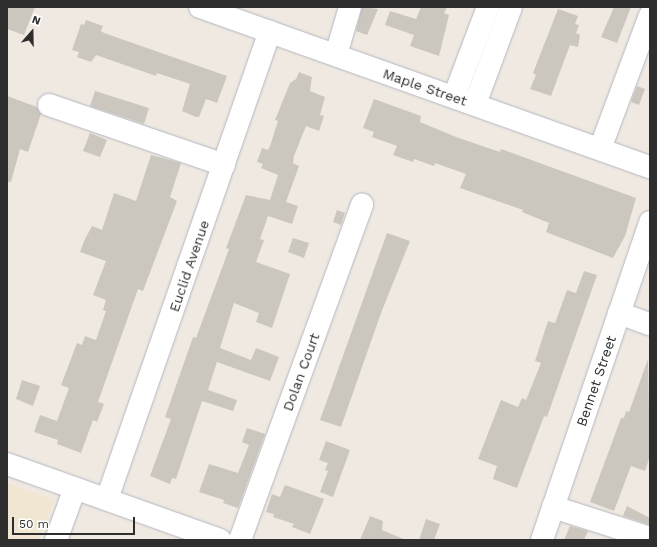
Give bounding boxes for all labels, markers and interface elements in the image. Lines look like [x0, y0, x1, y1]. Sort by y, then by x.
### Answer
north arrow [12, 12, 52, 52]
text: N [30, 13, 42, 28]
street label: Maple Street [381, 65, 469, 109]
street label: Euclid Avenue [165, 218, 213, 314]
street label: Dolan Court [279, 331, 323, 413]
street label: Bennet Street [573, 333, 619, 429]
scale bar [14, 509, 137, 535]
text: 50 m [19, 517, 49, 531]

